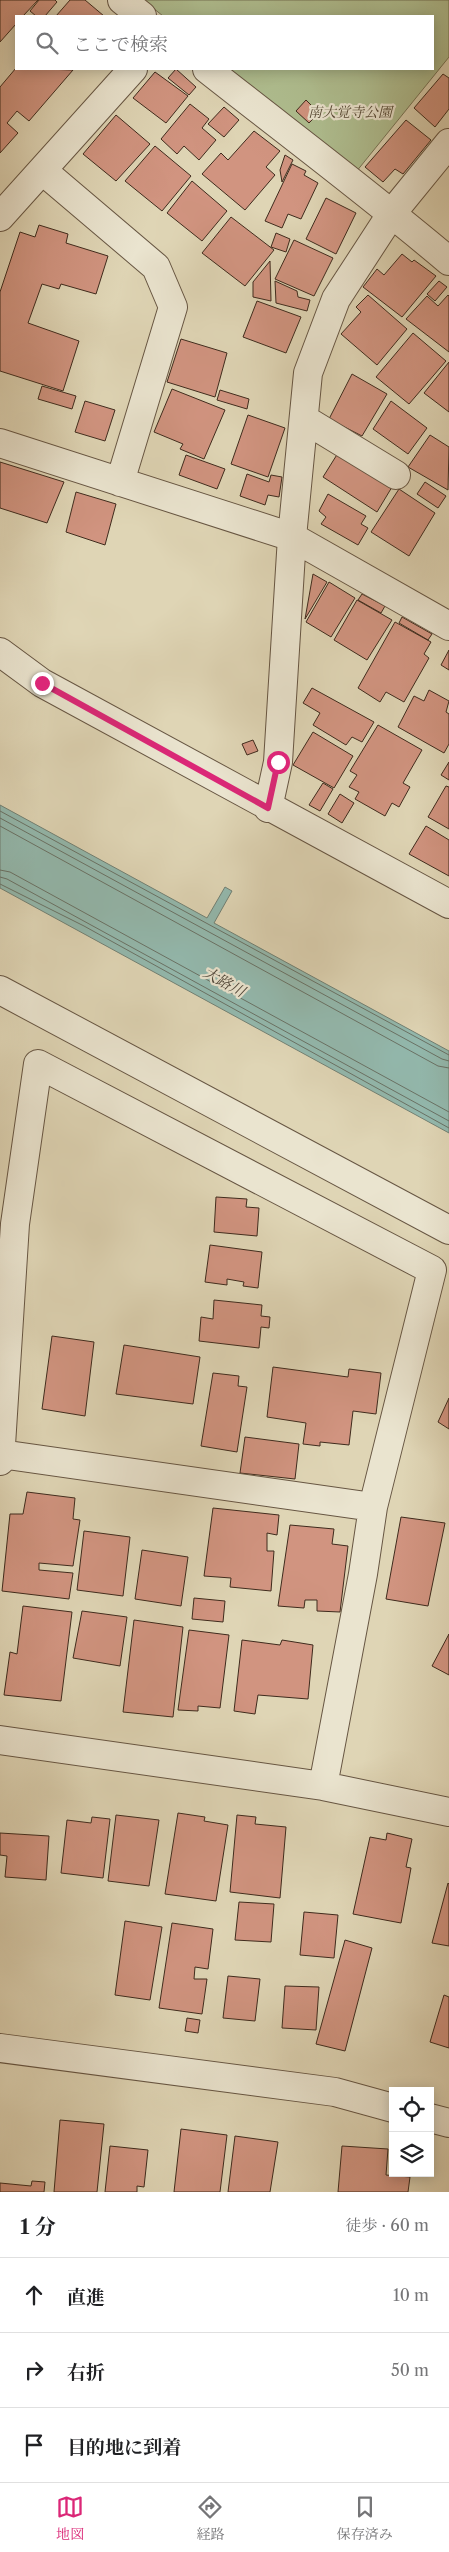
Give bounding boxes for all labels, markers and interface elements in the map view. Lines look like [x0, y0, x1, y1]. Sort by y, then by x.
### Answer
search box [15, 15, 434, 70]
icon: search [33, 29, 61, 57]
text: ここで検索 [73, 33, 168, 56]
park label: 南大覚寺公園 [308, 103, 394, 121]
route end [31, 672, 54, 695]
route start [267, 751, 290, 774]
water label: 大路川 [200, 962, 250, 1002]
map controls [389, 2087, 434, 2177]
button: locate [389, 2087, 434, 2132]
button: layers [389, 2132, 434, 2177]
text: 1 分 [20, 2214, 56, 2239]
text: 徒歩 · 60 m [345, 2215, 429, 2235]
icon: ahead [20, 2281, 48, 2309]
text: 10 m [393, 2285, 429, 2305]
text: 直進 [67, 2286, 105, 2309]
icon: right [20, 2356, 48, 2384]
text: 50 m [391, 2360, 429, 2380]
text: 右折 [67, 2361, 105, 2384]
icon: arrive [20, 2431, 48, 2459]
text: 目的地に到着 [67, 2436, 181, 2459]
tab: 地図 [56, 2493, 84, 2543]
tab: 経路 [196, 2493, 224, 2543]
tab: 保存済み [337, 2493, 393, 2543]

